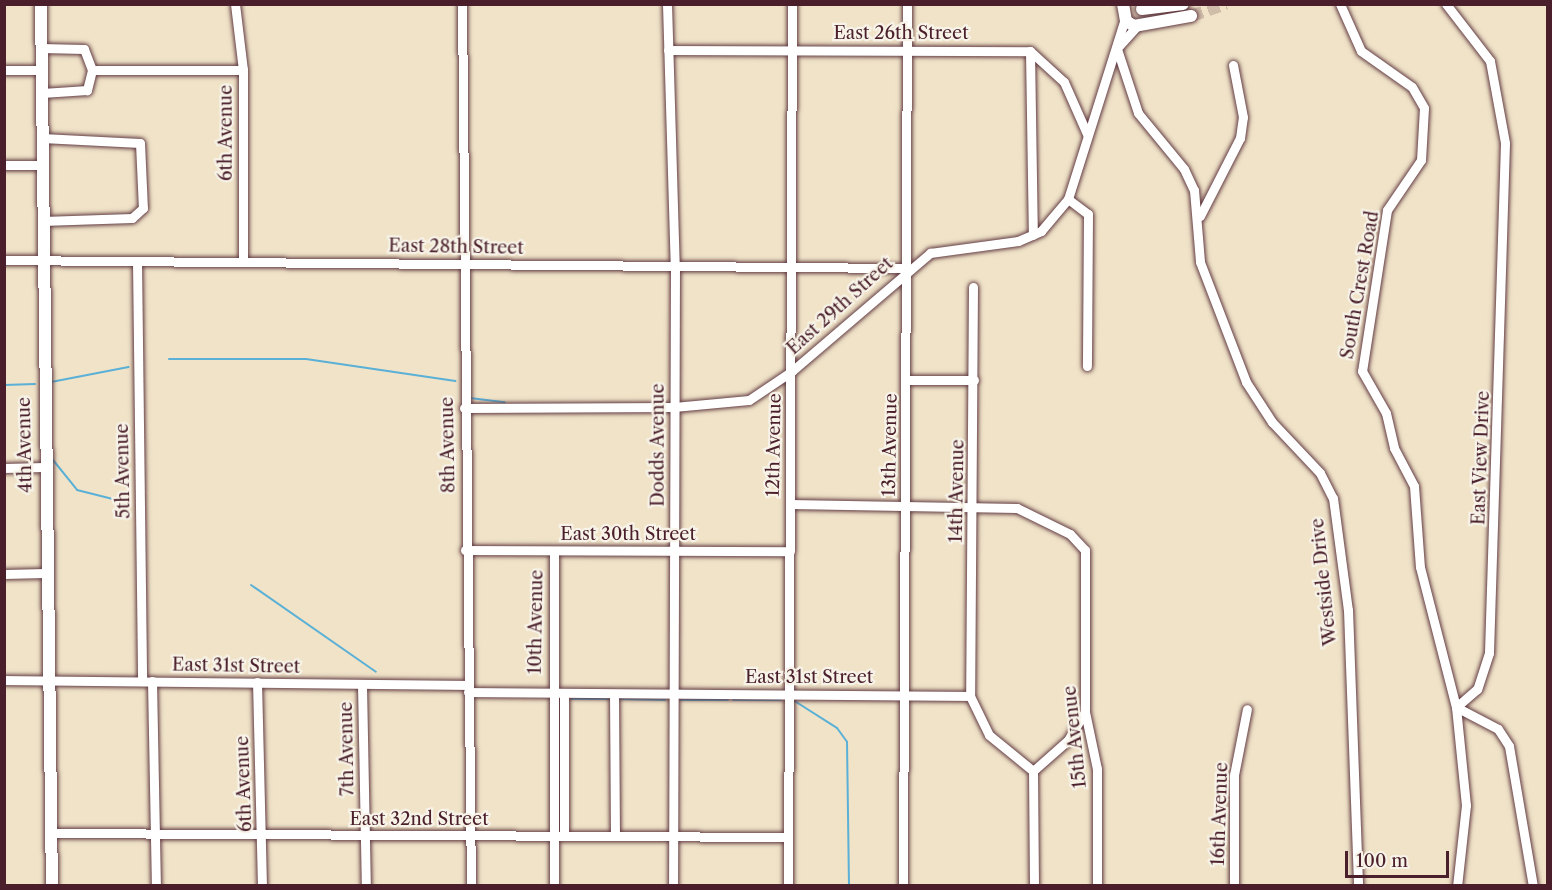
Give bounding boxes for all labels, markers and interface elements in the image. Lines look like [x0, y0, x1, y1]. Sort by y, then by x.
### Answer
street label: East 26th Street [833, 22, 969, 44]
street label: 6th Avenue [215, 85, 237, 181]
street label: South Crest Road [1336, 209, 1384, 361]
street label: East 28th Street [388, 235, 524, 259]
street label: East 29th Street [783, 253, 897, 359]
street label: Dodds Avenue [647, 383, 669, 507]
street label: East View Drive [1468, 390, 1494, 526]
street label: 12th Avenue [762, 393, 786, 497]
street label: 13th Avenue [878, 393, 902, 497]
street label: 4th Avenue [13, 396, 37, 494]
street label: 8th Avenue [436, 396, 460, 494]
street label: 5th Avenue [111, 423, 135, 519]
street label: 14th Avenue [945, 439, 969, 543]
street label: Westside Drive [1307, 517, 1341, 647]
street label: East 30th Street [560, 523, 696, 545]
street label: 10th Avenue [524, 569, 548, 675]
street label: East 31st Street [172, 654, 300, 678]
street label: East 31st Street [745, 666, 873, 688]
street label: 15th Avenue [1059, 684, 1091, 790]
street label: 7th Avenue [335, 701, 359, 797]
street label: 6th Avenue [232, 735, 256, 833]
street label: 16th Avenue [1207, 761, 1233, 867]
street label: East 32nd Street [349, 808, 489, 830]
scale bar [1348, 839, 1452, 877]
text: 100 m [1356, 850, 1408, 872]

